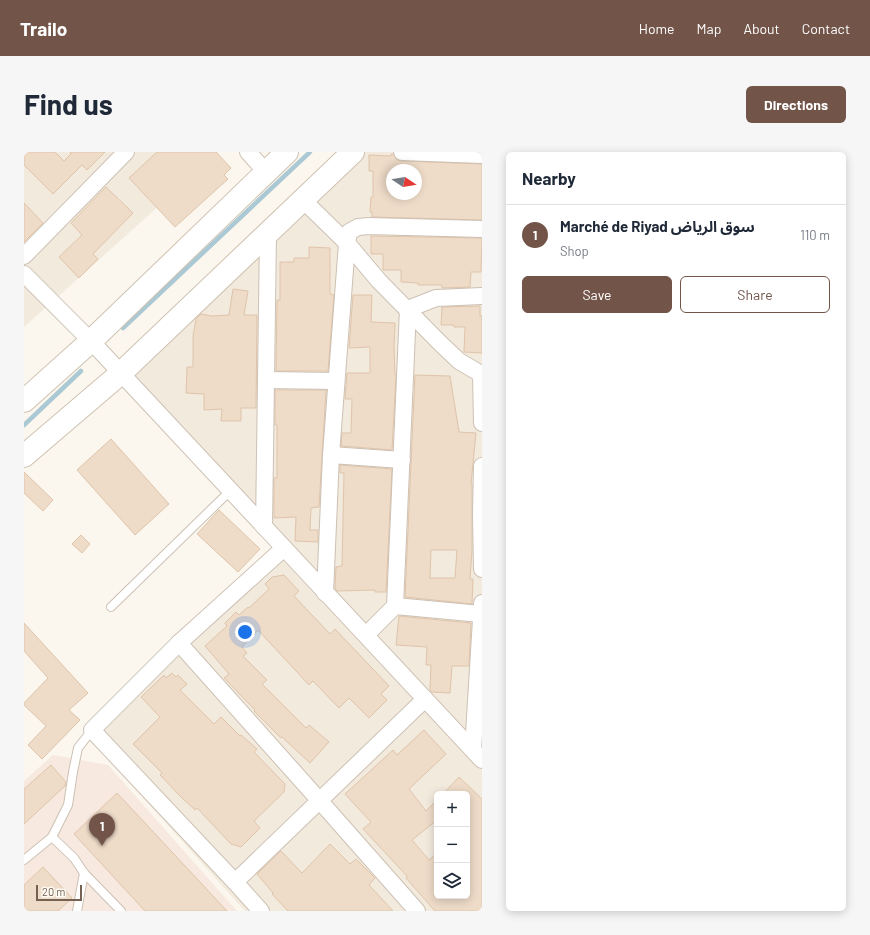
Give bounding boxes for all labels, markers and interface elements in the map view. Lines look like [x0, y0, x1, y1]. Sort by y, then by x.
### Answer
text: Trailo [20, 17, 67, 40]
text: Home [639, 20, 675, 37]
text: Map [697, 20, 721, 37]
text: About [743, 20, 780, 37]
text: Contact [802, 20, 850, 37]
button: Directions [746, 86, 846, 123]
text: Find us [24, 87, 113, 121]
north arrow [386, 164, 422, 200]
text: Nearby [522, 168, 576, 188]
text: Marché de Riyad سوق الرياض [560, 217, 755, 235]
text: 1 [533, 227, 537, 243]
text: 110 m [800, 227, 830, 243]
text: Shop [560, 243, 589, 259]
button: Save [522, 276, 672, 313]
button: Share [680, 276, 830, 313]
your location [235, 622, 255, 642]
map controls [434, 791, 470, 899]
button: + [434, 791, 470, 827]
pin: 1 [89, 813, 115, 846]
button: − [434, 827, 470, 863]
button: layers [434, 863, 470, 899]
scale bar [36, 883, 82, 902]
text: 20 m [42, 885, 65, 898]

